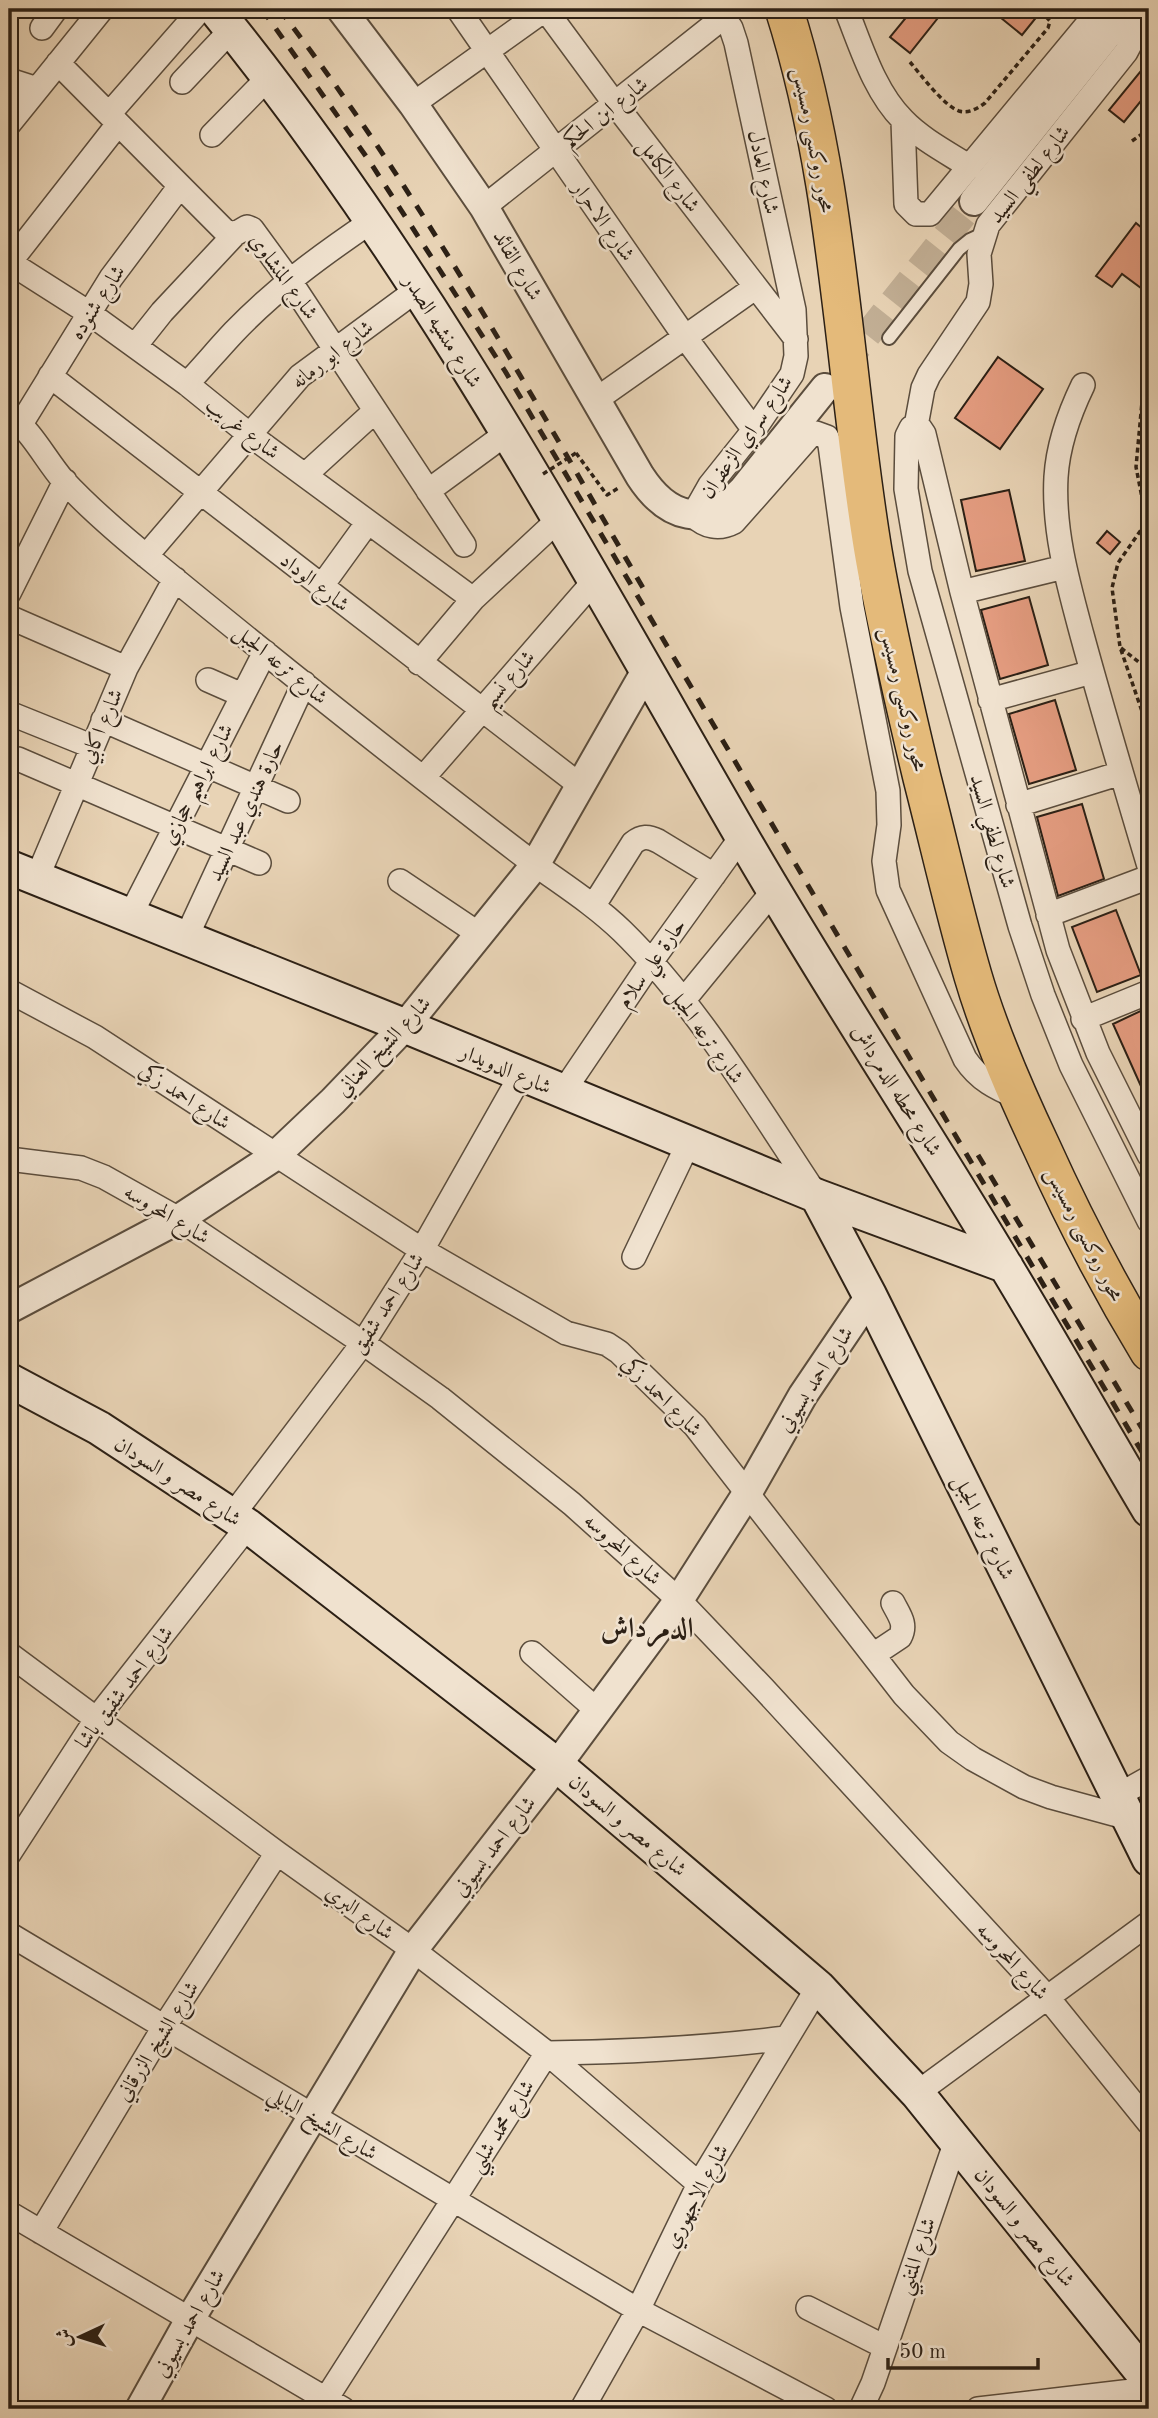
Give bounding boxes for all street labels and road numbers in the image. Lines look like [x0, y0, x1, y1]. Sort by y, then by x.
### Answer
street label: محور روكسى رمسيس [785, 66, 837, 215]
street label: شارع ابن الحكم [559, 72, 657, 159]
street label: شارع لطفي السيد [986, 122, 1081, 233]
street label: شارع العادل [738, 128, 782, 217]
street label: شارع الكامل [628, 134, 705, 220]
street label: شارع الاحرار [562, 177, 638, 269]
street label: شارع القائد [483, 227, 545, 307]
street label: شارع المنشاوي [240, 230, 321, 327]
street label: شارع شنوده [67, 262, 135, 347]
street label: شارع منشيه الصدر [393, 270, 485, 395]
street label: شارع ابو رمانه [288, 317, 381, 398]
street label: شارع سراي الزعفران [696, 372, 802, 507]
street label: شارع غريب [198, 394, 283, 469]
street label: شارع الوداد [272, 550, 353, 621]
street label: شارع ترعه الجبل [226, 621, 331, 714]
street label: محور روكسى رمسيس [873, 625, 929, 774]
street label: شارع نسيم [479, 647, 546, 719]
street label: شارع اكابي [76, 686, 133, 769]
street label: شارع ابراهيم حجازي [159, 721, 246, 853]
street label: حارة هندي عبد السيد [205, 738, 292, 887]
street label: شارع لطفي السيد [958, 772, 1018, 893]
street label: حارة علي سلام [614, 915, 697, 1017]
street label: شارع ترعه الجبل [658, 984, 747, 1092]
street label: شارع الشيخ العناني [333, 993, 441, 1106]
street label: شارع محطه الدمرداش [842, 1022, 944, 1163]
street label: شارع الدويدار [453, 1041, 554, 1104]
street label: شارع احمد زكي [132, 1057, 236, 1139]
street label: محور روكسى رمسيس [1038, 1164, 1127, 1307]
street label: شارع المحروسه [117, 1182, 213, 1254]
street label: شارع احمد شفيق [348, 1250, 434, 1361]
street label: شارع احمد بسيوني [775, 1323, 863, 1439]
street label: شارع احمد زكي [613, 1350, 708, 1445]
street label: شارع مصر و السودان [107, 1434, 244, 1536]
street label: شارع ترعه الجبل [943, 1472, 1017, 1586]
street label: شارع المحروسه [575, 1510, 665, 1594]
street label: شارع احمد شفيق باشا [73, 1623, 183, 1757]
street label: شارع مصر و السودان [560, 1771, 690, 1886]
street label: شارع احمد بسيوني [450, 1793, 545, 1905]
street label: شارع البري [318, 1882, 397, 1950]
street label: شارع المحروسه [968, 1919, 1052, 2009]
street label: شارع الشيخ الزرقاني [112, 1978, 209, 2109]
street label: شارع محمد شلبي [466, 2077, 546, 2181]
street label: شارع الشيخ البابلي [260, 2084, 380, 2172]
street label: شارع الاجهوري [661, 2141, 739, 2255]
street label: شارع مصر و السودان [965, 2164, 1078, 2295]
street label: شارع المتنبي [894, 2215, 948, 2300]
street label: شارع احمد بسيوني [151, 2266, 235, 2384]

